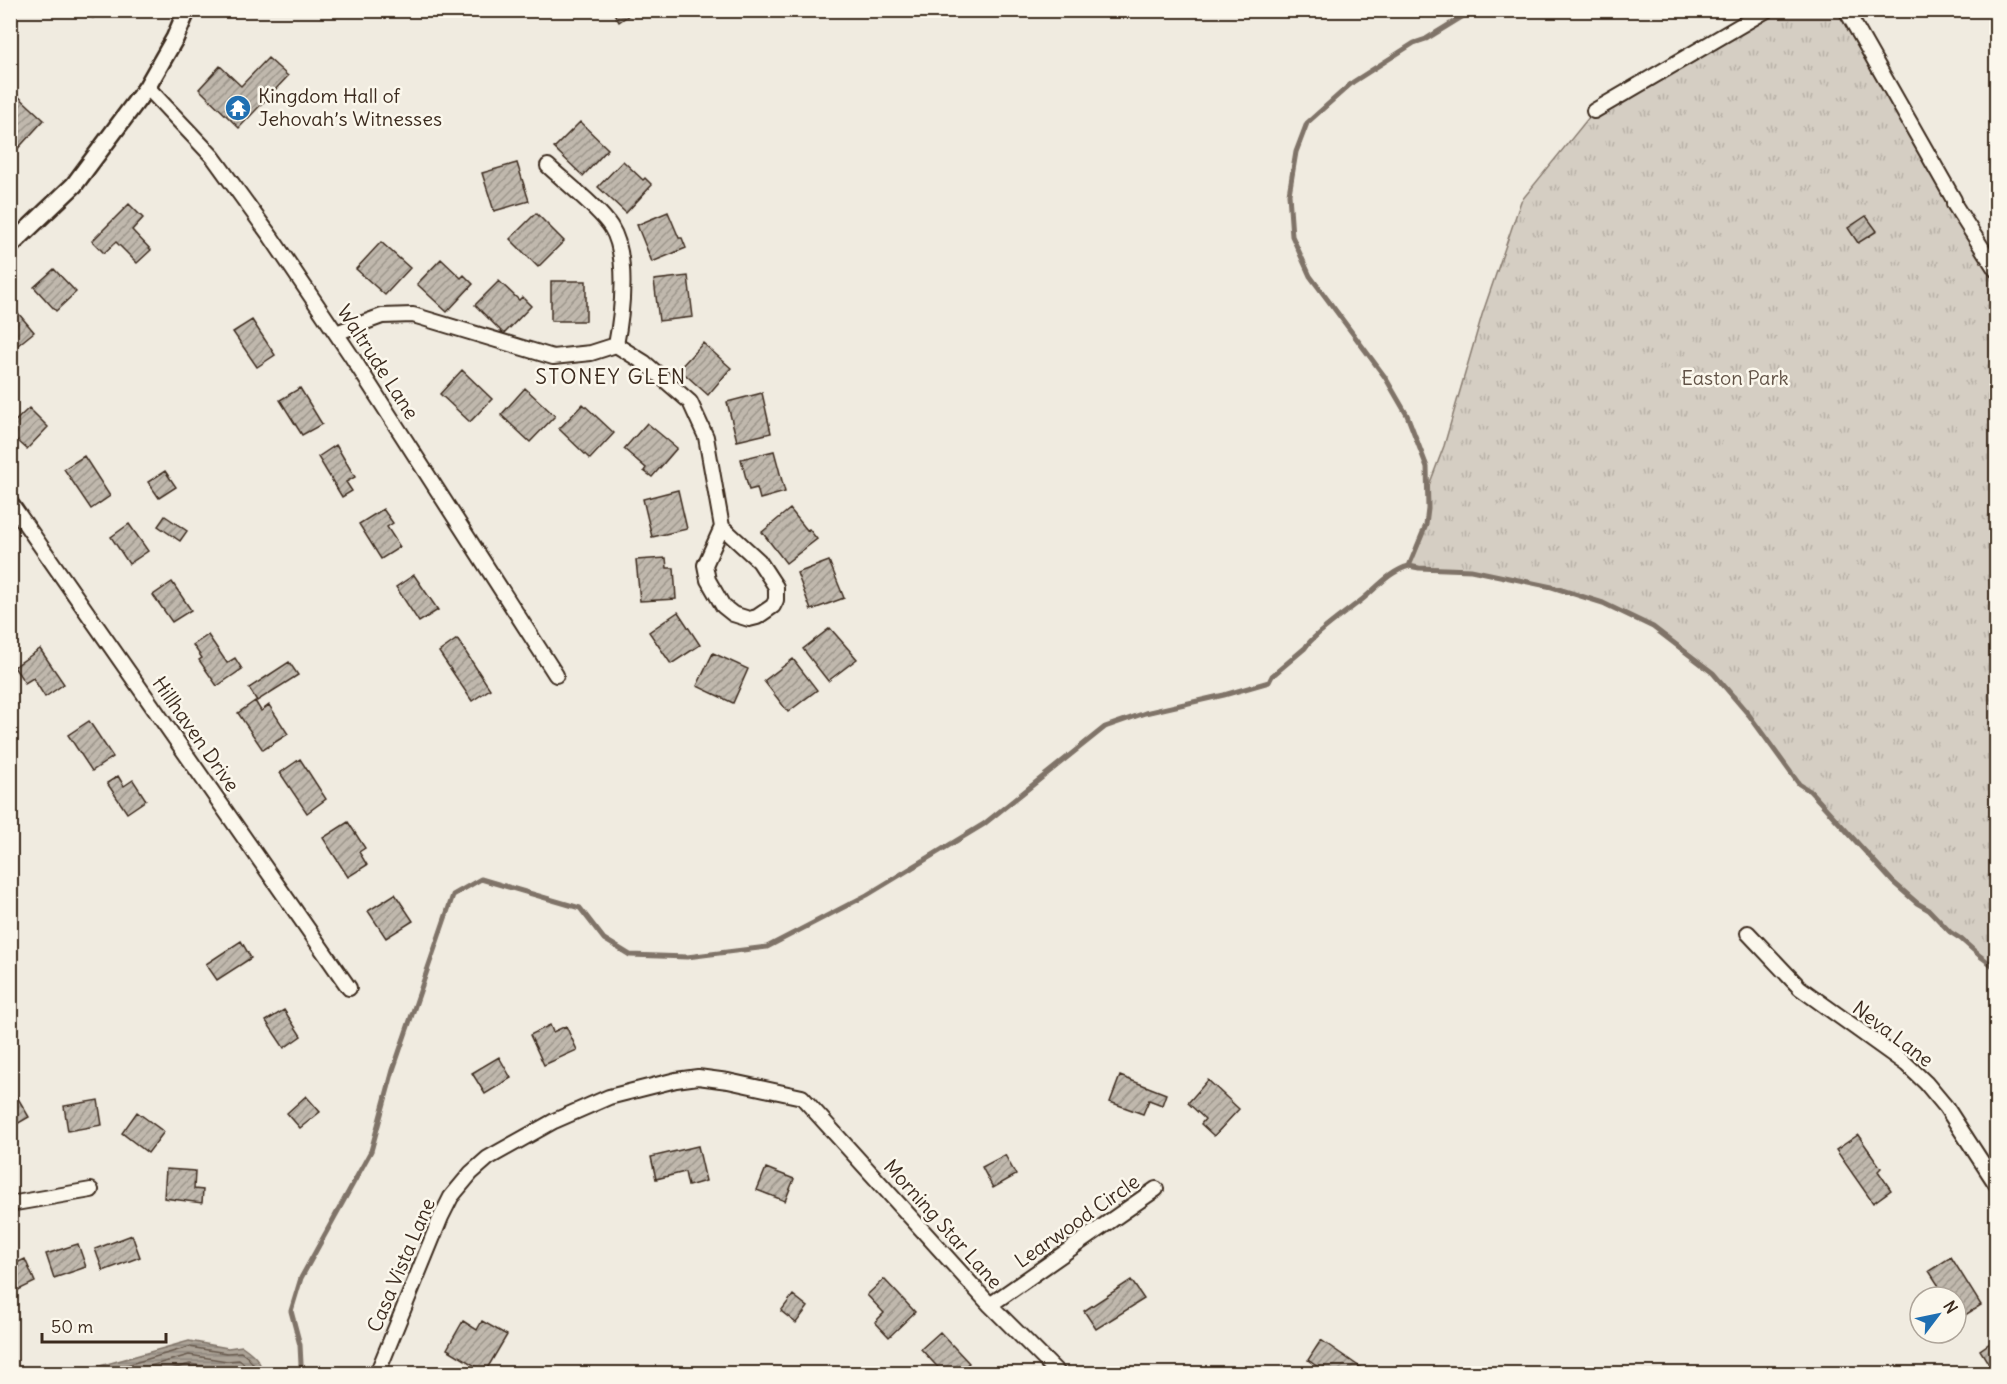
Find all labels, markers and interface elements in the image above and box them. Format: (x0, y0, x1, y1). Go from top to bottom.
place label: Kingdom Hall of Jehovah’s Witnesses (258, 83, 442, 131)
temple icon: Kingdom Hall of Jehovah’s Witnesses (223, 93, 253, 123)
street label: Waltrude Lane (332, 300, 425, 424)
district label: STONEY GLEN (535, 363, 687, 390)
park label: Easton Park (1681, 365, 1789, 390)
street label: Hillhaven Drive (147, 671, 245, 796)
street label: Neva Lane (1848, 995, 1939, 1072)
street label: Morning Star Lane (879, 1154, 1008, 1293)
street label: Learwood Circle (1010, 1168, 1144, 1273)
street label: Casa Vista Lane (361, 1194, 440, 1336)
north arrow (1908, 1285, 1968, 1345)
text: N (1939, 1297, 1962, 1317)
scale bar (42, 1306, 166, 1344)
text: 50 m (51, 1315, 93, 1338)

